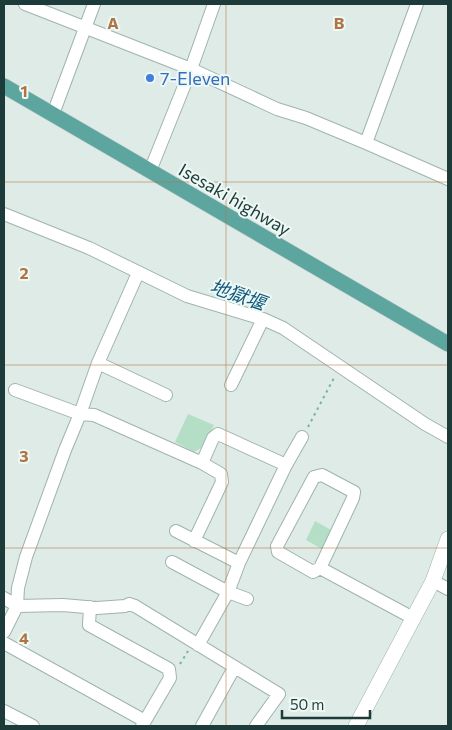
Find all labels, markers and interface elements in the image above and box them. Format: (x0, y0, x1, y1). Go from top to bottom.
text: A (107, 13, 119, 32)
text: B (334, 13, 345, 32)
place label: 7-Eleven (160, 67, 230, 89)
marker: 7-Eleven (144, 72, 156, 84)
text: 1 (20, 81, 28, 100)
street label: Isesaki highway (175, 158, 295, 240)
text: 2 (19, 263, 29, 282)
water label: 地獄堰 (207, 274, 272, 315)
text: 3 (19, 446, 29, 465)
text: 4 (19, 628, 29, 647)
scale bar (282, 688, 370, 720)
text: 50 m (290, 695, 324, 713)

